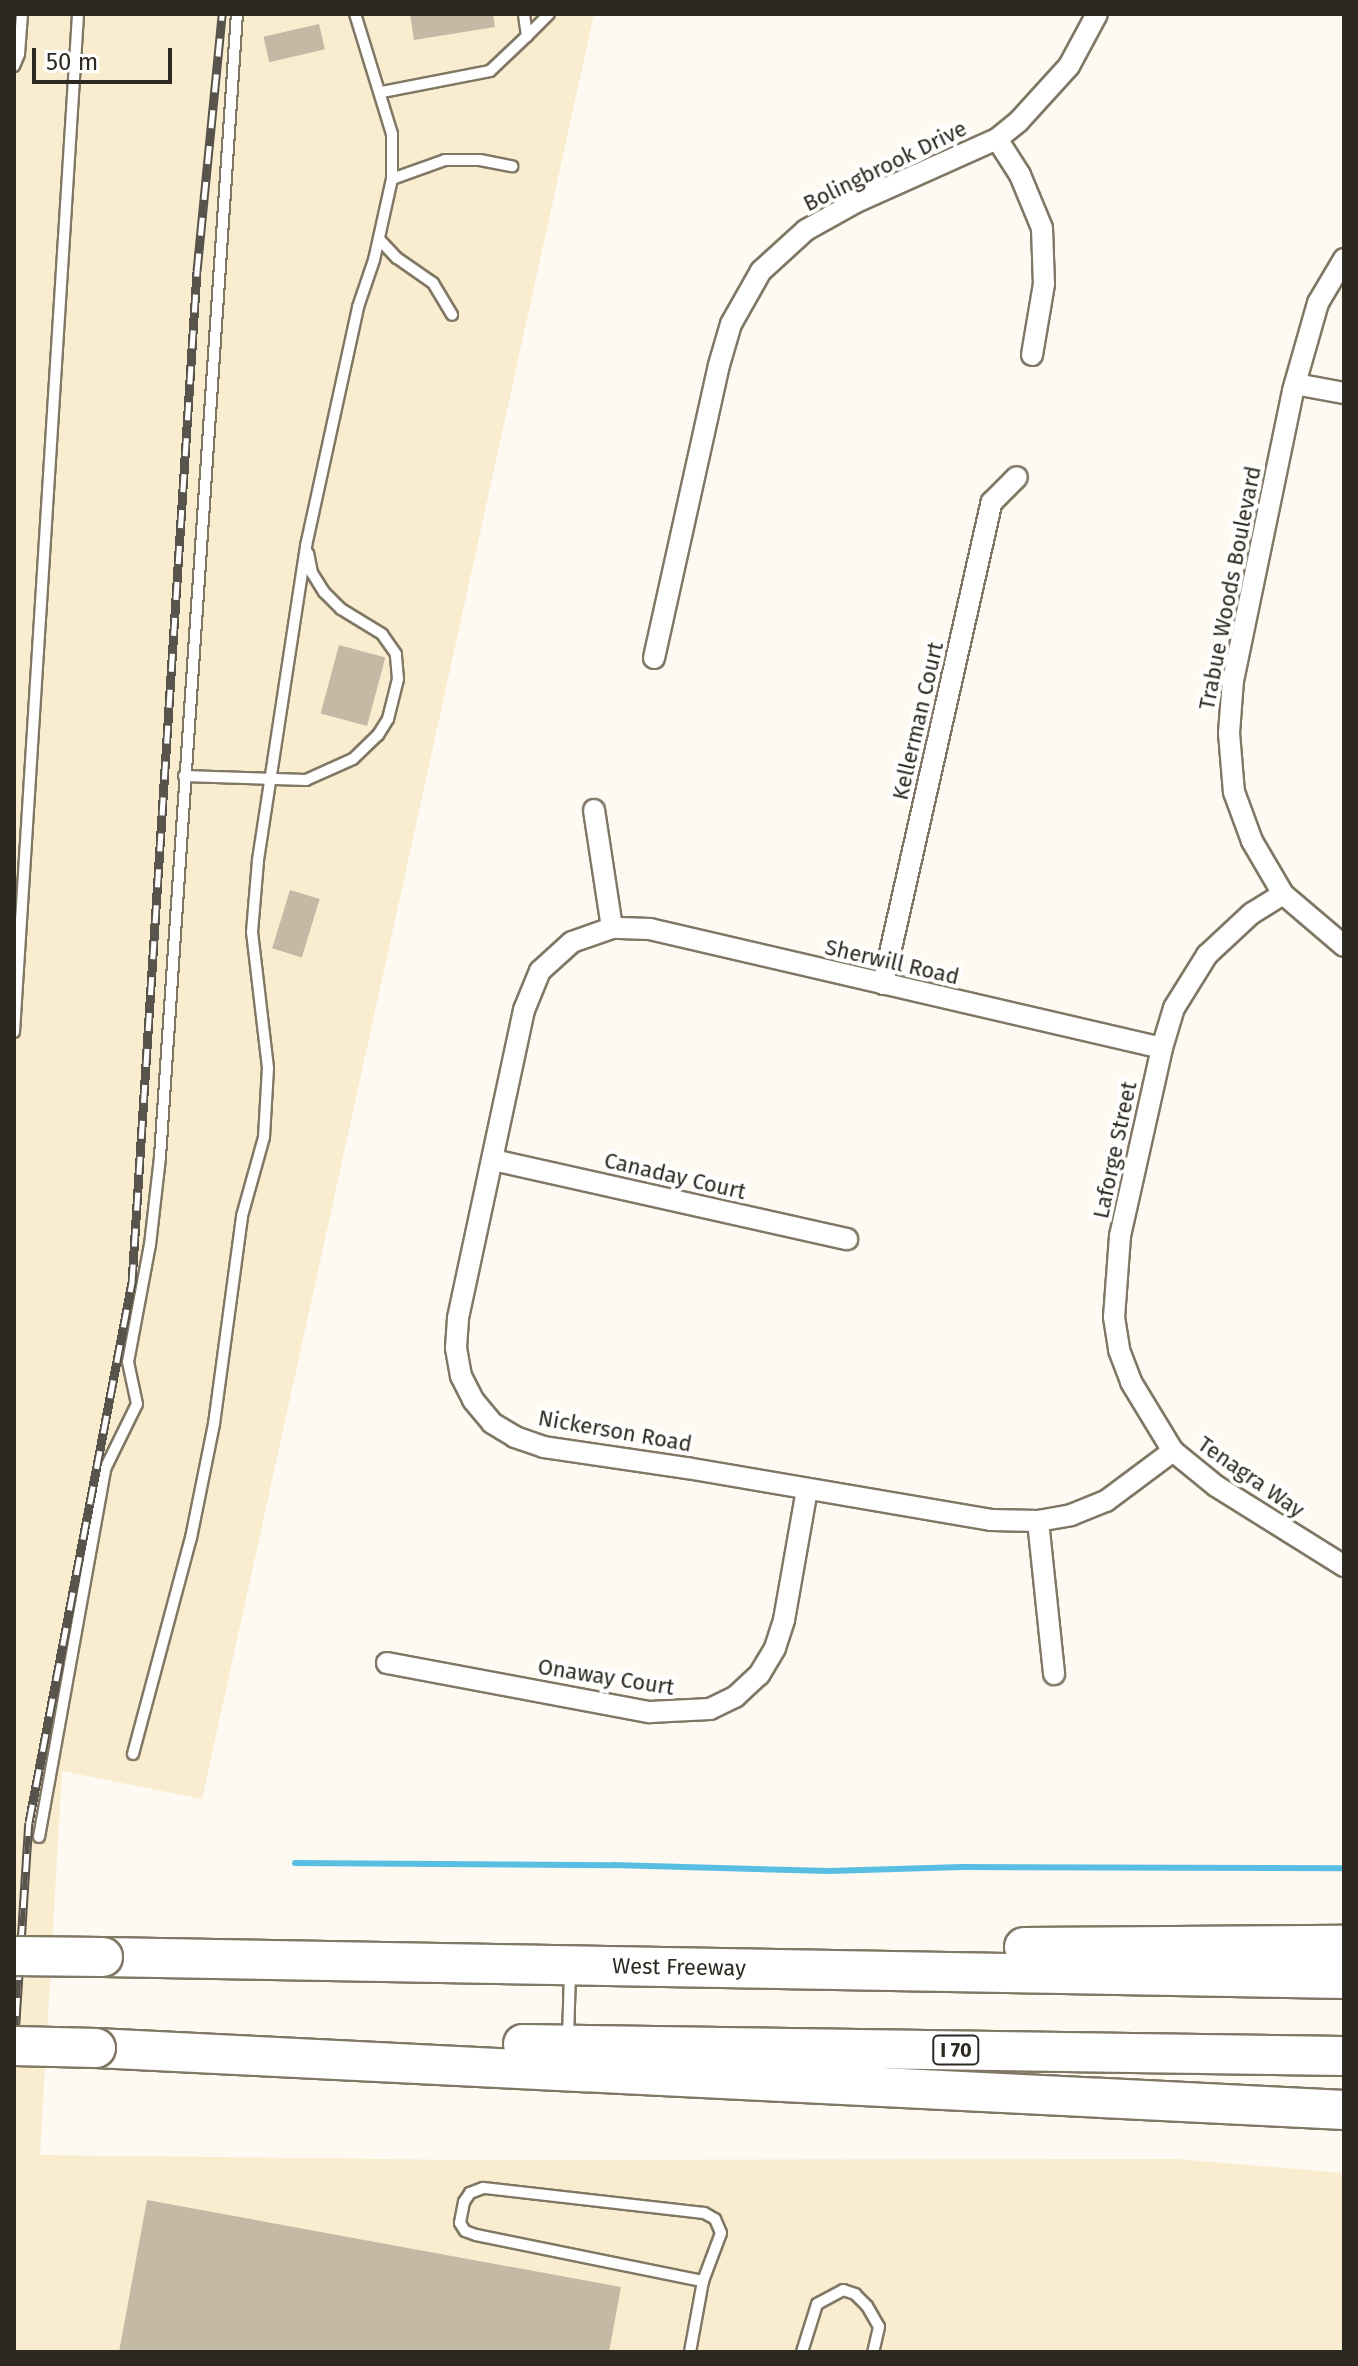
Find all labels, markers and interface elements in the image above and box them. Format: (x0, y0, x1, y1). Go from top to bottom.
scale bar (36, 32, 176, 82)
text: 50 m (46, 48, 98, 76)
street label: Bolingbrook Drive (799, 115, 971, 217)
street label: Trabue Woods Boulevard (1193, 464, 1267, 712)
street label: Kellerman Court (887, 639, 949, 803)
street label: Sherwill Road (822, 934, 962, 990)
street label: Laforge Street (1088, 1079, 1142, 1221)
street label: Canaday Court (602, 1147, 748, 1205)
street label: Nickerson Road (536, 1404, 694, 1458)
street label: Tenagra Way (1193, 1431, 1309, 1523)
street label: Onaway Court (536, 1653, 676, 1701)
street label: West Freeway (612, 1953, 746, 1981)
road number: I 70 (932, 2034, 980, 2066)

